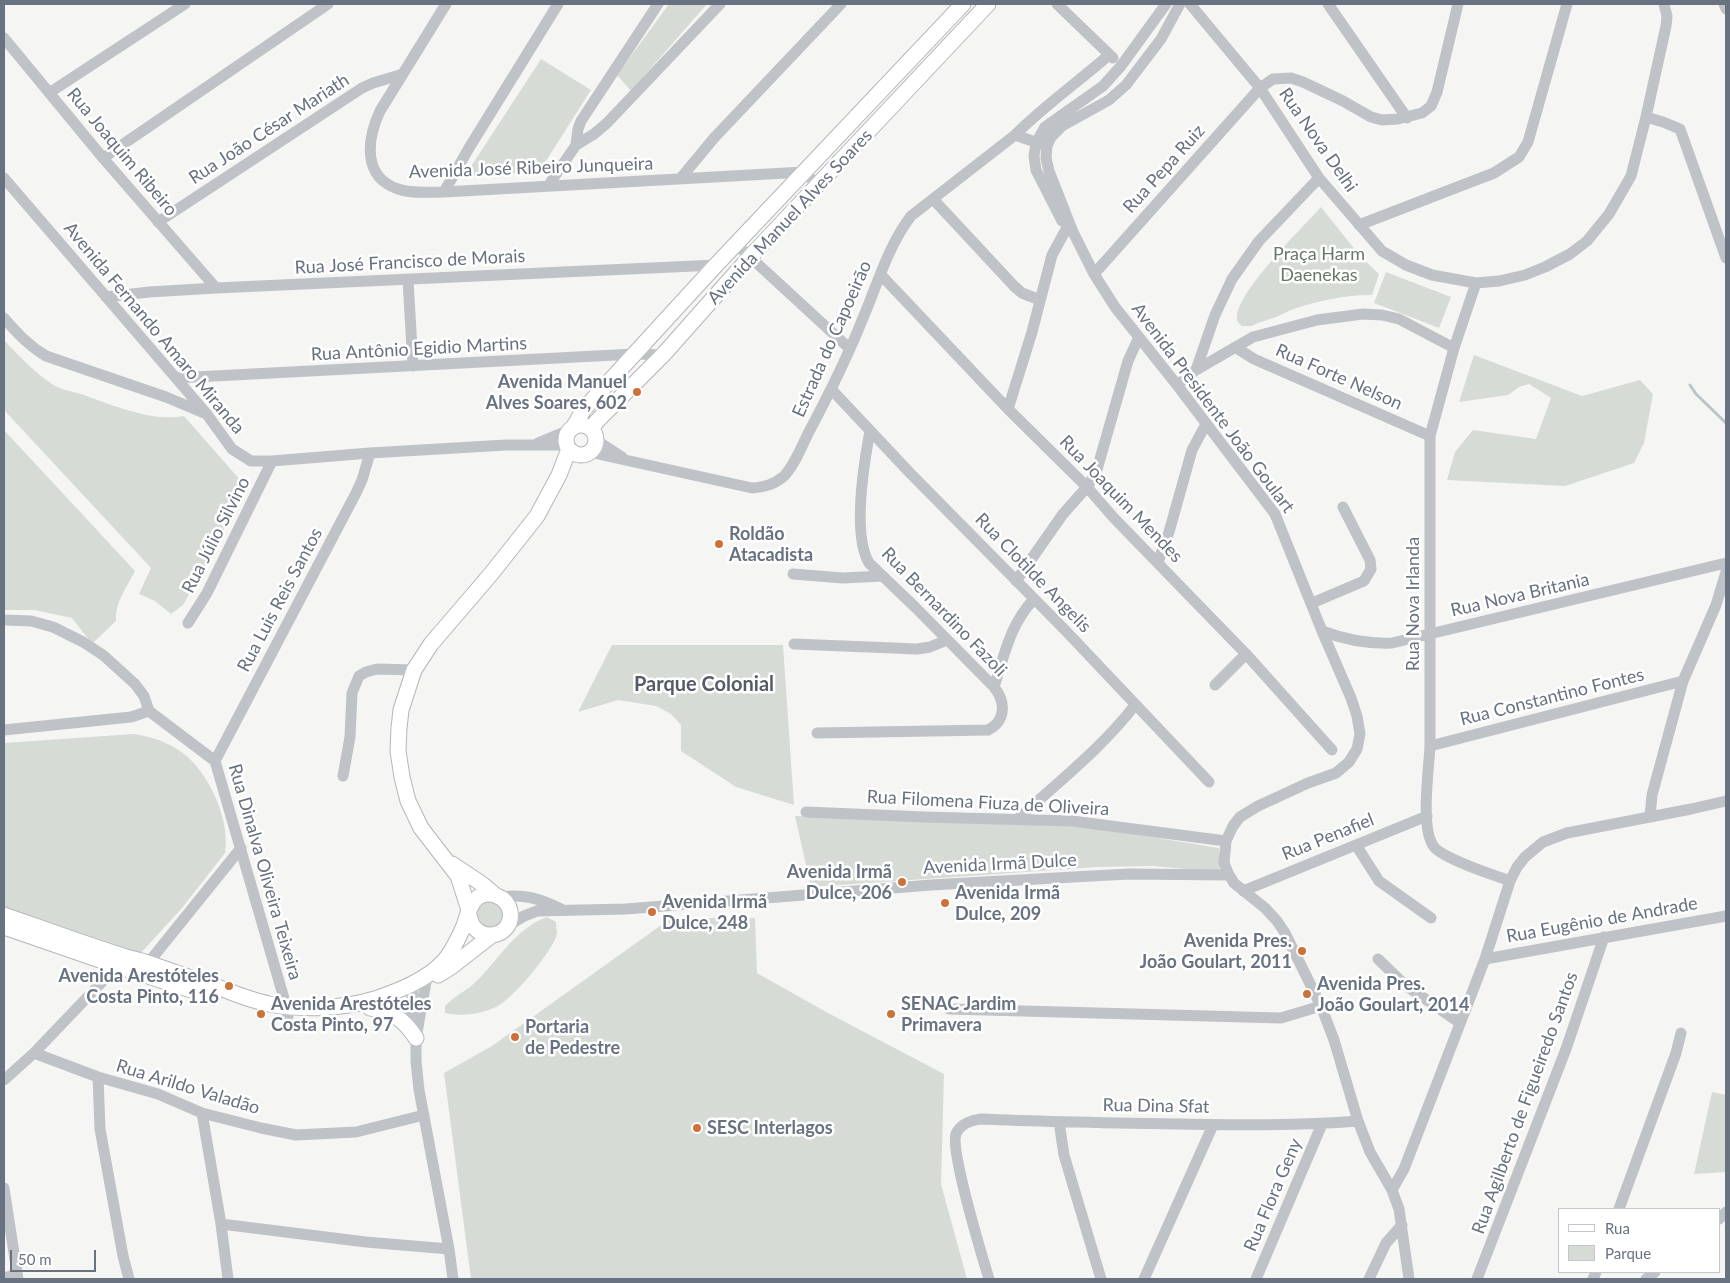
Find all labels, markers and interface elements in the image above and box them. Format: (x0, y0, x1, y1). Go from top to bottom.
street label: Rua João César Mariath (185, 69, 353, 189)
street label: Rua Joaquim Ribeiro (62, 84, 182, 220)
street label: Rua Nova Delhi (1274, 84, 1362, 196)
street label: Rua Pepa Ruiz (1119, 120, 1209, 218)
street label: Avenida Manuel Alves Soares (703, 125, 877, 309)
street label: Avenida José Ribeiro Junqueira (408, 153, 654, 183)
street label: Avenida Fernando Amaro Miranda (59, 218, 249, 438)
park label: Praça Harm Daenekas (1273, 243, 1365, 286)
street label: Rua José Francisco de Morais (294, 245, 526, 279)
street label: Estrada do Capoeirão (788, 257, 876, 421)
street label: Avenida Presidente João Goulart (1127, 299, 1299, 517)
street label: Rua Antônio Egidio Martins (310, 333, 528, 365)
street label: Rua Forte Nelson (1272, 339, 1406, 415)
place label: Avenida Manuel Alves Soares, 602 (486, 371, 627, 414)
marker: Avenida Manuel Alves Soares, 602 (631, 386, 643, 398)
street label: Rua Joaquim Mendes (1055, 431, 1187, 567)
street label: Rua Júlio Silvino (177, 473, 255, 597)
street label: Rua Clotilde Angelis (970, 509, 1096, 637)
place label: Roldão Atacadista (729, 523, 813, 566)
street label: Rua Luis Reis Santos (233, 524, 327, 676)
street label: Rua Nova Irlanda (1402, 537, 1424, 671)
marker: Roldão Atacadista (713, 538, 725, 550)
street label: Rua Bernardino Fazoli (877, 543, 1011, 681)
street label: Rua Nova Britania (1449, 569, 1591, 621)
street label: Rua Constantino Fontes (1458, 664, 1646, 730)
district label: Parque Colonial (634, 673, 774, 697)
street label: Rua Dinalva Oliveira Teixeira (224, 761, 306, 983)
street label: Rua Filomena Fiuza de Oliveira (866, 786, 1110, 820)
street label: Rua Penafiel (1279, 809, 1377, 865)
street label: Avenida Irmã Dulce (923, 849, 1077, 879)
place label: Avenida Irmã Dulce, 206 (787, 861, 892, 904)
marker: Avenida Irmã Dulce, 206 (896, 876, 908, 888)
place label: Avenida Irmã Dulce, 209 (955, 882, 1060, 924)
place label: Avenida Irmã Dulce, 248 (662, 891, 767, 934)
street label: Rua Eugênio de Andrade (1505, 893, 1699, 947)
marker: Avenida Irmã Dulce, 209 (939, 897, 951, 909)
marker: Avenida Irmã Dulce, 248 (646, 906, 658, 918)
place label: Avenida Pres. João Goulart, 2011 (1140, 930, 1292, 972)
marker: Avenida Pres. João Goulart, 2011 (1296, 945, 1308, 957)
place label: Avenida Arestóteles Costa Pinto, 116 (59, 965, 219, 1008)
street label: Rua Agilberto de Figueiredo Santos (1467, 969, 1583, 1237)
place label: Avenida Pres. João Goulart, 2014 (1317, 973, 1469, 1016)
marker: Avenida Arestóteles Costa Pinto, 116 (223, 980, 235, 992)
marker: Avenida Pres. João Goulart, 2014 (1301, 988, 1313, 1000)
place label: Avenida Arestóteles Costa Pinto, 97 (271, 993, 431, 1036)
place label: SENAC Jardim Primavera (901, 993, 1016, 1036)
marker: Avenida Arestóteles Costa Pinto, 97 (255, 1008, 267, 1020)
marker: SENAC Jardim Primavera (885, 1008, 897, 1020)
place label: Portaria de Pedestre (525, 1016, 620, 1058)
marker: Portaria de Pedestre (509, 1031, 521, 1043)
street label: Rua Arildo Valadão (114, 1055, 262, 1119)
street label: Rua Dina Sfat (1102, 1094, 1210, 1118)
place label: SESC Interlagos (707, 1117, 833, 1139)
marker: SESC Interlagos (691, 1122, 703, 1134)
street label: Rua Flora Geny (1240, 1135, 1306, 1255)
legend (1558, 1208, 1720, 1273)
text: Rua (1605, 1219, 1630, 1237)
scale bar (12, 1240, 99, 1272)
text: Parque (1605, 1244, 1651, 1262)
text: 50 m (18, 1250, 52, 1268)

